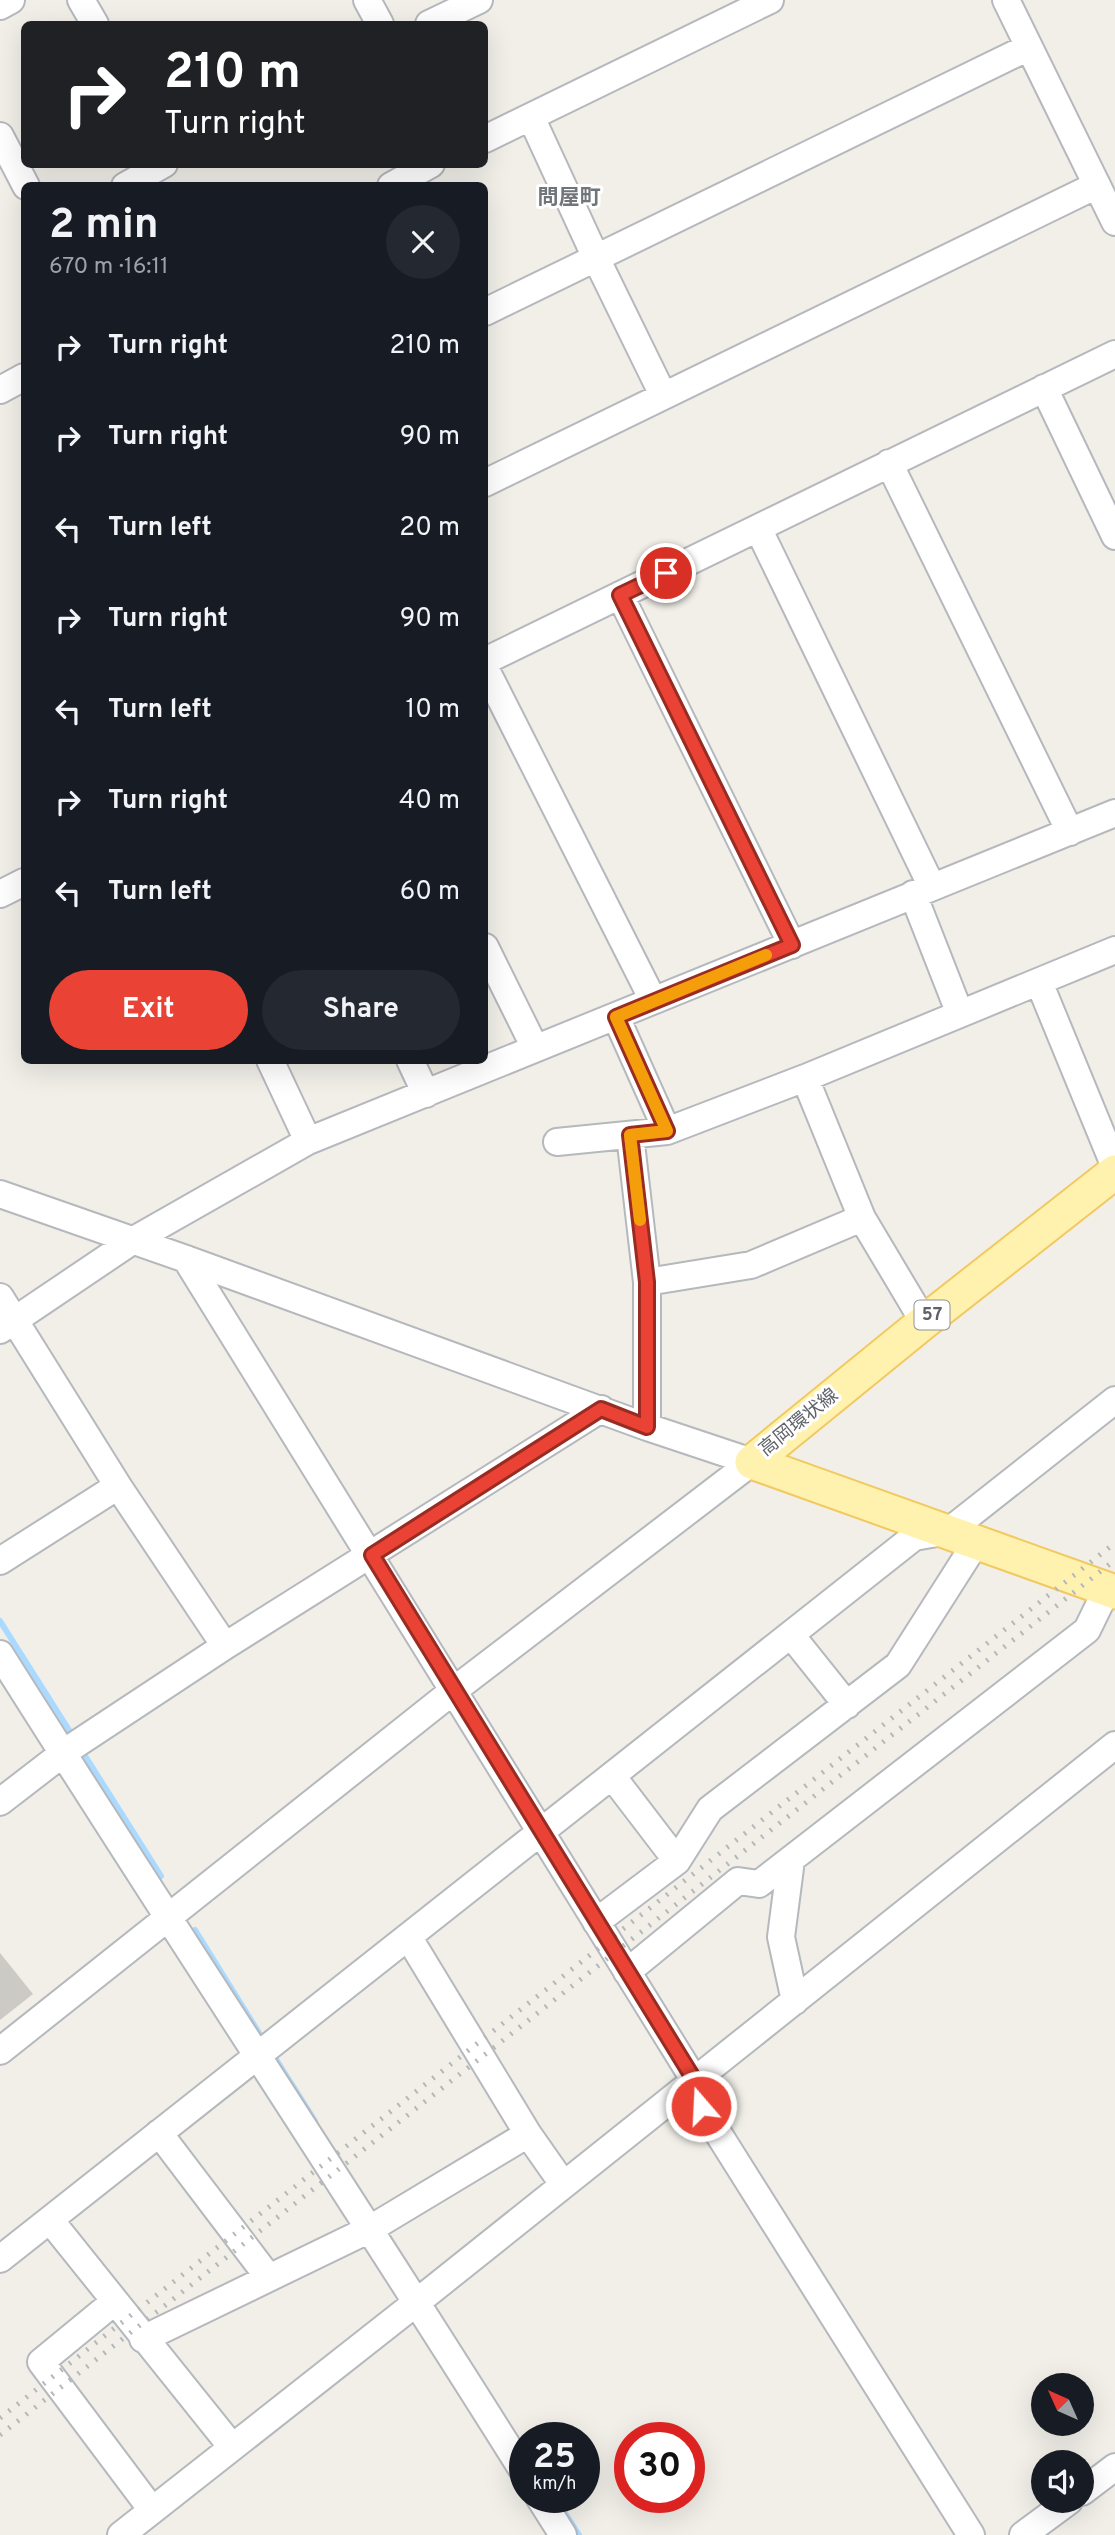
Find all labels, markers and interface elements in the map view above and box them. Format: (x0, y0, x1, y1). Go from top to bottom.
text: 210 m (164, 44, 301, 106)
icon: right (49, 49, 140, 140)
text: Turn right (164, 105, 306, 145)
district label: 問屋町 (538, 185, 601, 212)
text: 2 min (49, 200, 159, 253)
button: close (386, 205, 460, 279)
text: 670 m · 16:11 (49, 253, 169, 282)
icon: right (49, 328, 87, 366)
text: Turn right (108, 330, 228, 363)
text: 210 m (390, 330, 460, 363)
icon: right (49, 419, 87, 457)
text: Turn right (108, 421, 228, 454)
text: 90 m (400, 421, 460, 454)
icon: left (49, 510, 87, 548)
text: Turn left (108, 512, 212, 545)
text: 20 m (399, 512, 460, 545)
pin (636, 543, 696, 603)
icon: arrive (647, 554, 685, 592)
icon: right (49, 601, 87, 639)
text: Turn right (108, 603, 228, 636)
text: 90 m (400, 603, 460, 636)
icon: left (49, 692, 87, 730)
text: Turn left (108, 694, 212, 727)
text: 10 m (405, 694, 460, 727)
icon: right (49, 783, 87, 821)
text: Turn right (108, 785, 228, 818)
text: 40 m (399, 785, 460, 818)
icon: left (49, 874, 87, 912)
text: Turn left (108, 876, 212, 909)
text: 60 m (400, 876, 460, 909)
button: Exit (49, 970, 248, 1050)
button: Share (262, 970, 460, 1050)
road number: 57 (914, 1300, 950, 1330)
street label: 高岡環状線 (755, 1384, 843, 1462)
position arrow (664, 2069, 738, 2143)
north arrow (1031, 2373, 1094, 2436)
map controls (1031, 2373, 1094, 2513)
speed limit sign: 30 (614, 2422, 705, 2513)
text: 25 (533, 2436, 576, 2480)
button: sound (1031, 2450, 1094, 2513)
text: km/h (533, 2473, 576, 2496)

